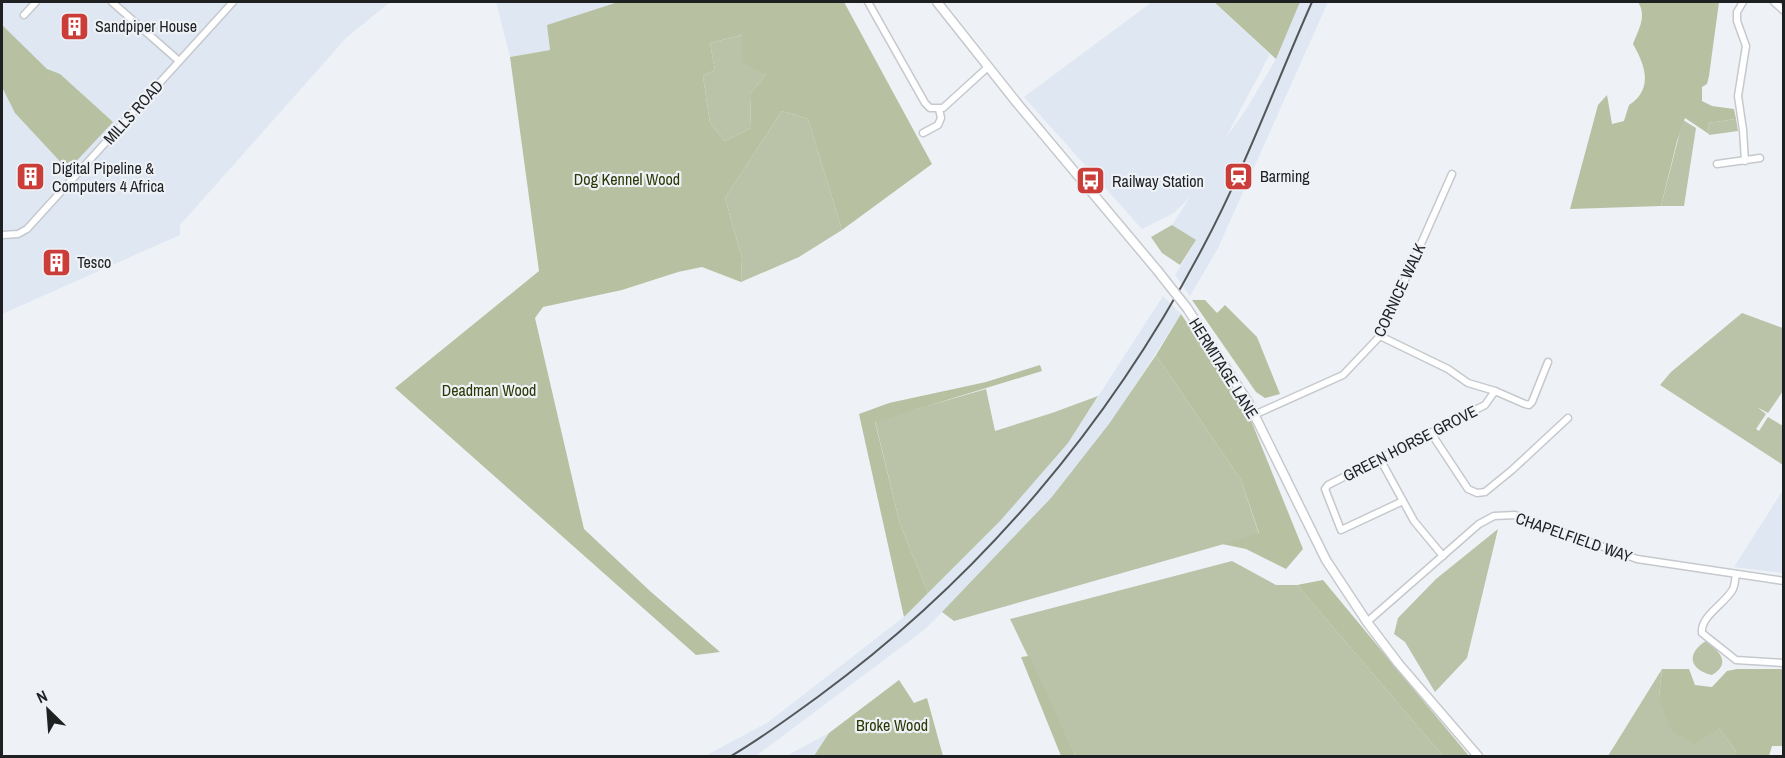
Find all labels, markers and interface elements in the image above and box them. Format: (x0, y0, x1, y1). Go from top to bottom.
building icon: Sandpiper House (58, 10, 90, 42)
place label: Sandpiper House (95, 15, 197, 37)
street label: MILLS ROAD (98, 75, 168, 149)
place label: Digital Pipeline & Computers 4 Africa (52, 157, 165, 197)
station icon: Barming (1223, 160, 1255, 192)
building icon: Digital Pipeline & Computers 4 Africa (15, 161, 47, 193)
bus stop icon: Railway Station (1075, 165, 1107, 197)
place label: Barming (1260, 165, 1310, 187)
park label: Dog Kennel Wood (574, 168, 680, 190)
place label: Railway Station (1112, 170, 1204, 192)
street label: CORNICE WALK (1368, 239, 1430, 340)
building icon: Tesco (40, 246, 72, 278)
place label: Tesco (77, 251, 111, 273)
street label: HERMITAGE LANE (1184, 313, 1264, 423)
park label: Deadman Wood (442, 379, 536, 401)
street label: GREEN HORSE GROVE (1339, 400, 1481, 486)
street label: CHAPELFIELD WAY (1513, 507, 1635, 567)
north arrow (18, 680, 78, 740)
text: N (33, 684, 51, 708)
park label: Broke Wood (856, 714, 928, 736)

